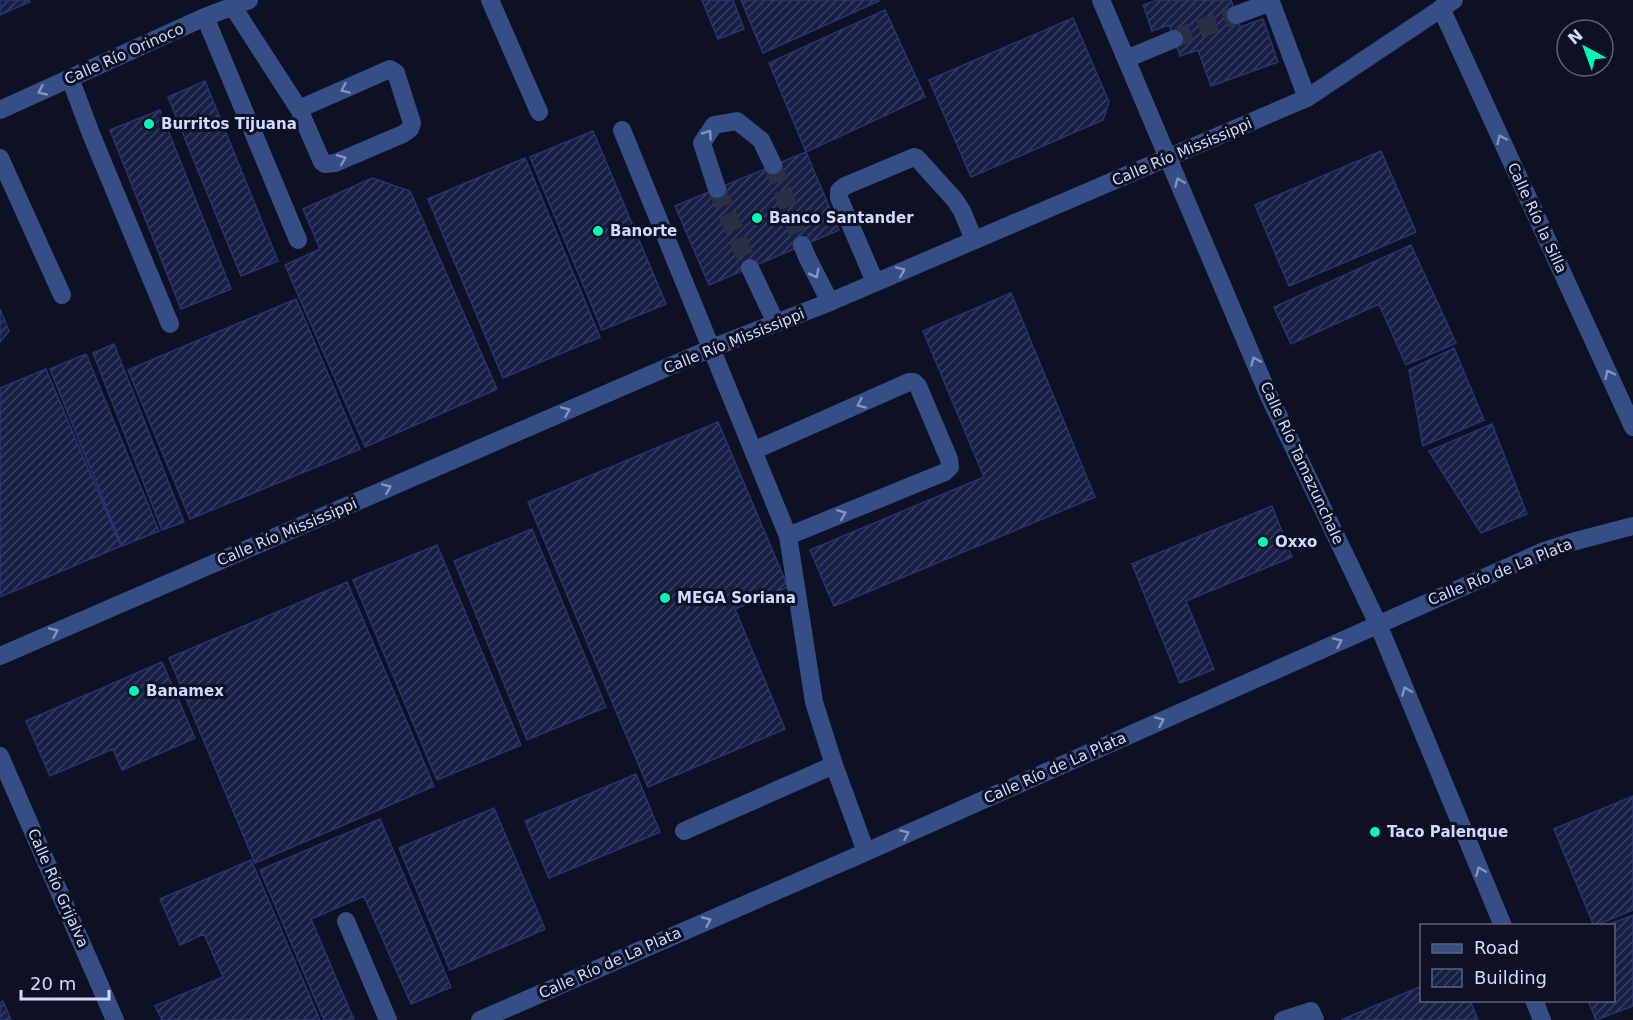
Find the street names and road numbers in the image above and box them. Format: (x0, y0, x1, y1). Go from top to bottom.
street label: Calle Río Orinoco (62, 20, 186, 88)
street label: Calle Río Mississippi (1109, 114, 1255, 190)
street label: Calle Río la Silla (1504, 160, 1570, 276)
street label: Calle Río Mississippi (661, 304, 807, 378)
street label: Calle Río Tamazunchale (1256, 379, 1348, 547)
street label: Calle Río Mississippi (214, 494, 360, 570)
street label: Calle Río de La Plata (1425, 535, 1575, 609)
street label: Calle Río de La Plata (981, 728, 1129, 808)
street label: Calle Río Grijalva (24, 826, 92, 950)
street label: Calle Río de La Plata (536, 923, 684, 1003)

